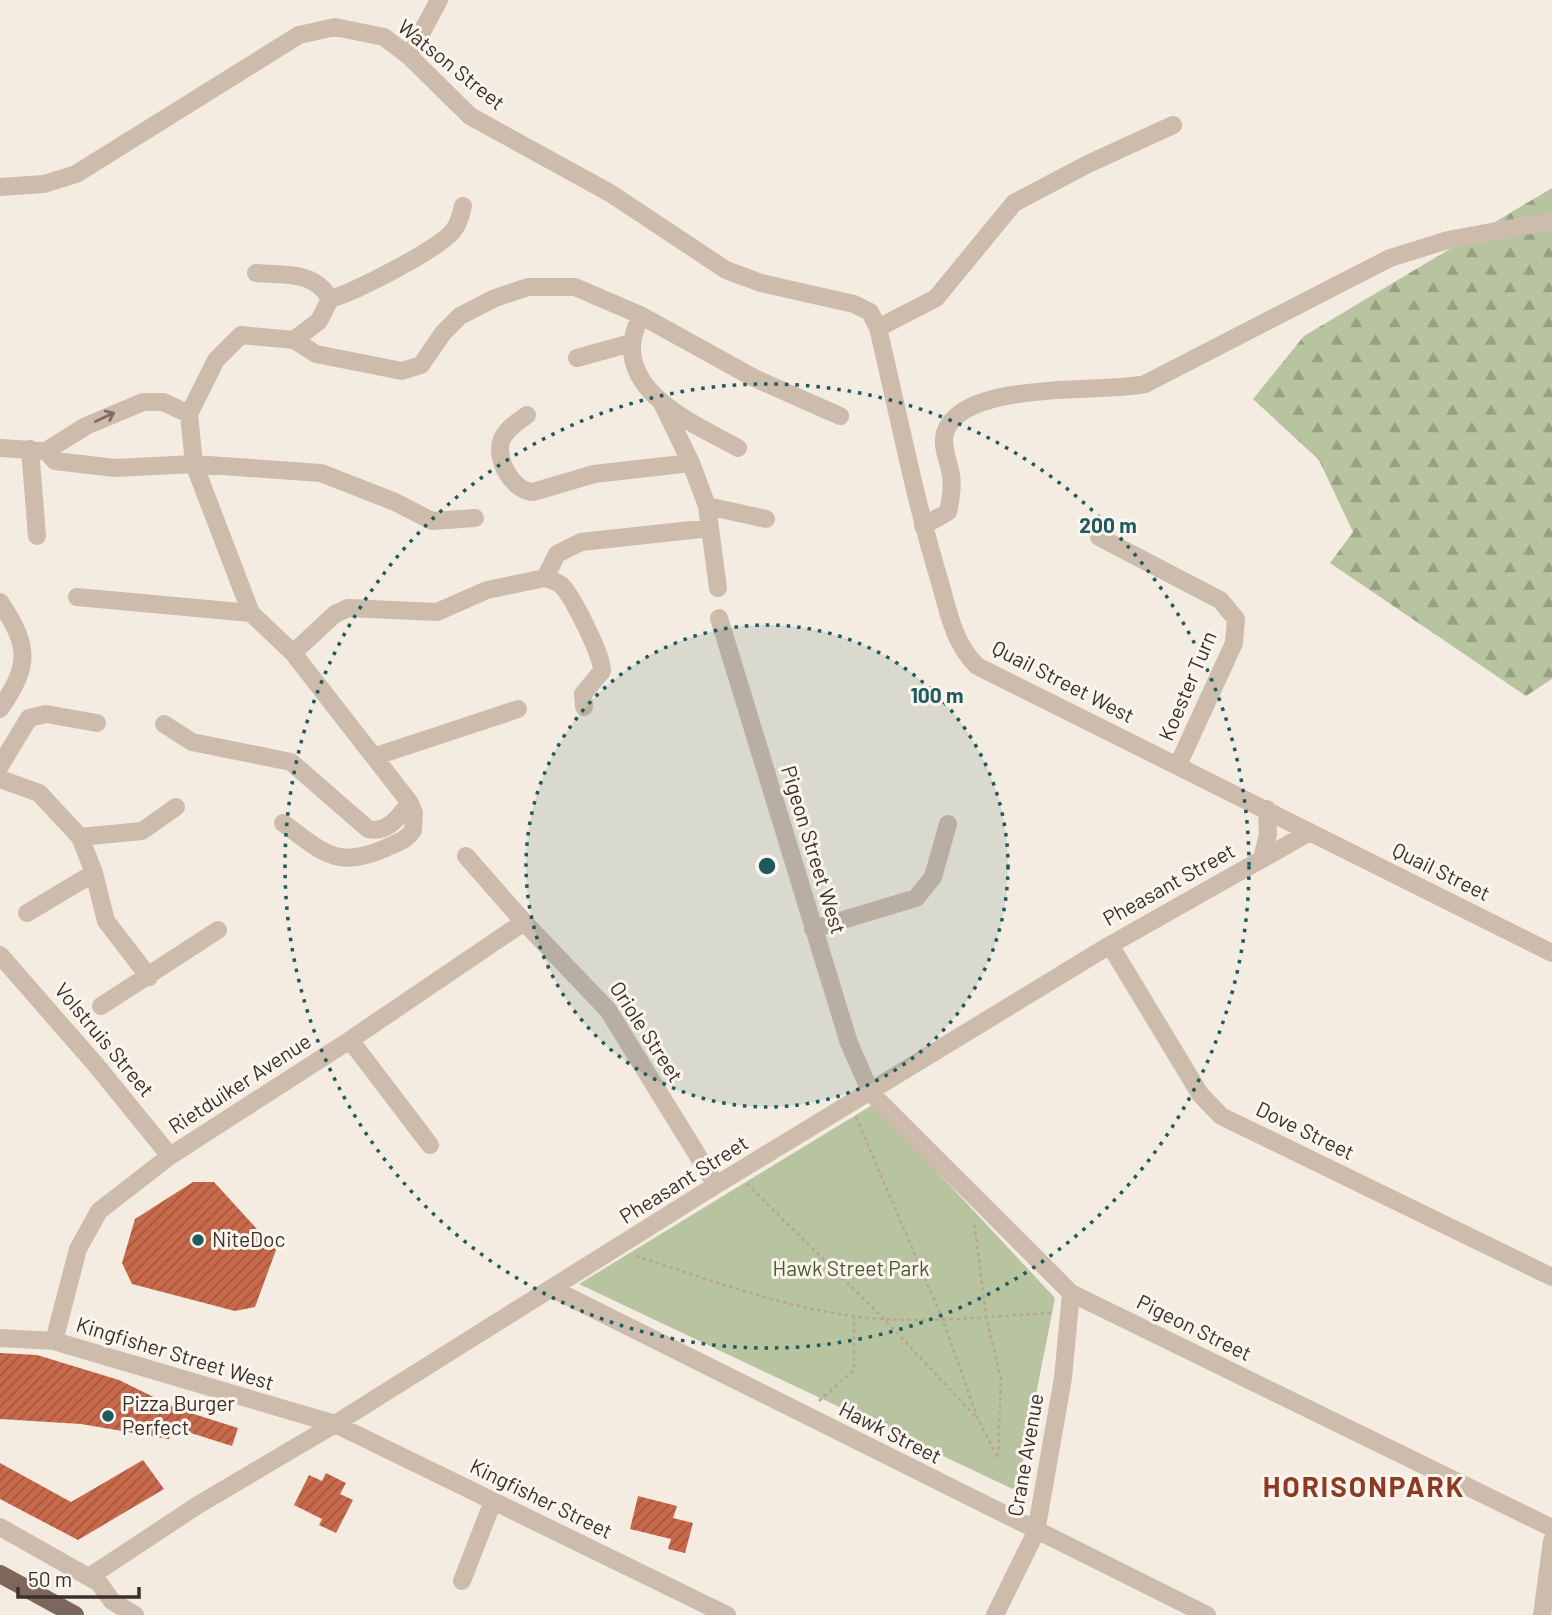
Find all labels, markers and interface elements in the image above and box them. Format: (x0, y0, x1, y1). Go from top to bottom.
street label: Watson Street (394, 13, 510, 114)
one-way arrow (94, 409, 115, 423)
text: 200 m (1079, 512, 1137, 537)
street label: Koester Turn (1152, 627, 1221, 744)
street label: Quail Street West (988, 634, 1139, 727)
text: 100 m (910, 682, 964, 707)
street label: Pigeon Street West (777, 762, 852, 937)
street label: Quail Street (1389, 836, 1495, 905)
street label: Pheasant Street (1098, 837, 1239, 930)
centre of rings (755, 854, 779, 878)
street label: Oriole Street (605, 976, 689, 1086)
street label: Volstruis Street (50, 977, 160, 1101)
street label: Rietduiker Avenue (163, 1027, 315, 1138)
street label: Dove Street (1252, 1095, 1359, 1164)
street label: Pheasant Street (614, 1129, 752, 1228)
place label: NiteDoc (212, 1226, 285, 1251)
marker: NiteDoc (190, 1232, 206, 1248)
park label: Hawk Street Park (773, 1255, 930, 1280)
street label: Pigeon Street (1133, 1288, 1256, 1365)
street label: Kingfisher Street West (73, 1311, 277, 1395)
place label: Pizza Burger Perfect (122, 1390, 235, 1439)
street label: Crane Avenue (1001, 1391, 1048, 1518)
street label: Hawk Street (835, 1395, 946, 1468)
marker: Pizza Burger Perfect (100, 1408, 116, 1424)
street label: Kingfisher Street (466, 1452, 617, 1543)
district label: HORISONPARK (1263, 1469, 1465, 1503)
scale bar (18, 1556, 138, 1600)
text: 50 m (28, 1566, 72, 1591)

